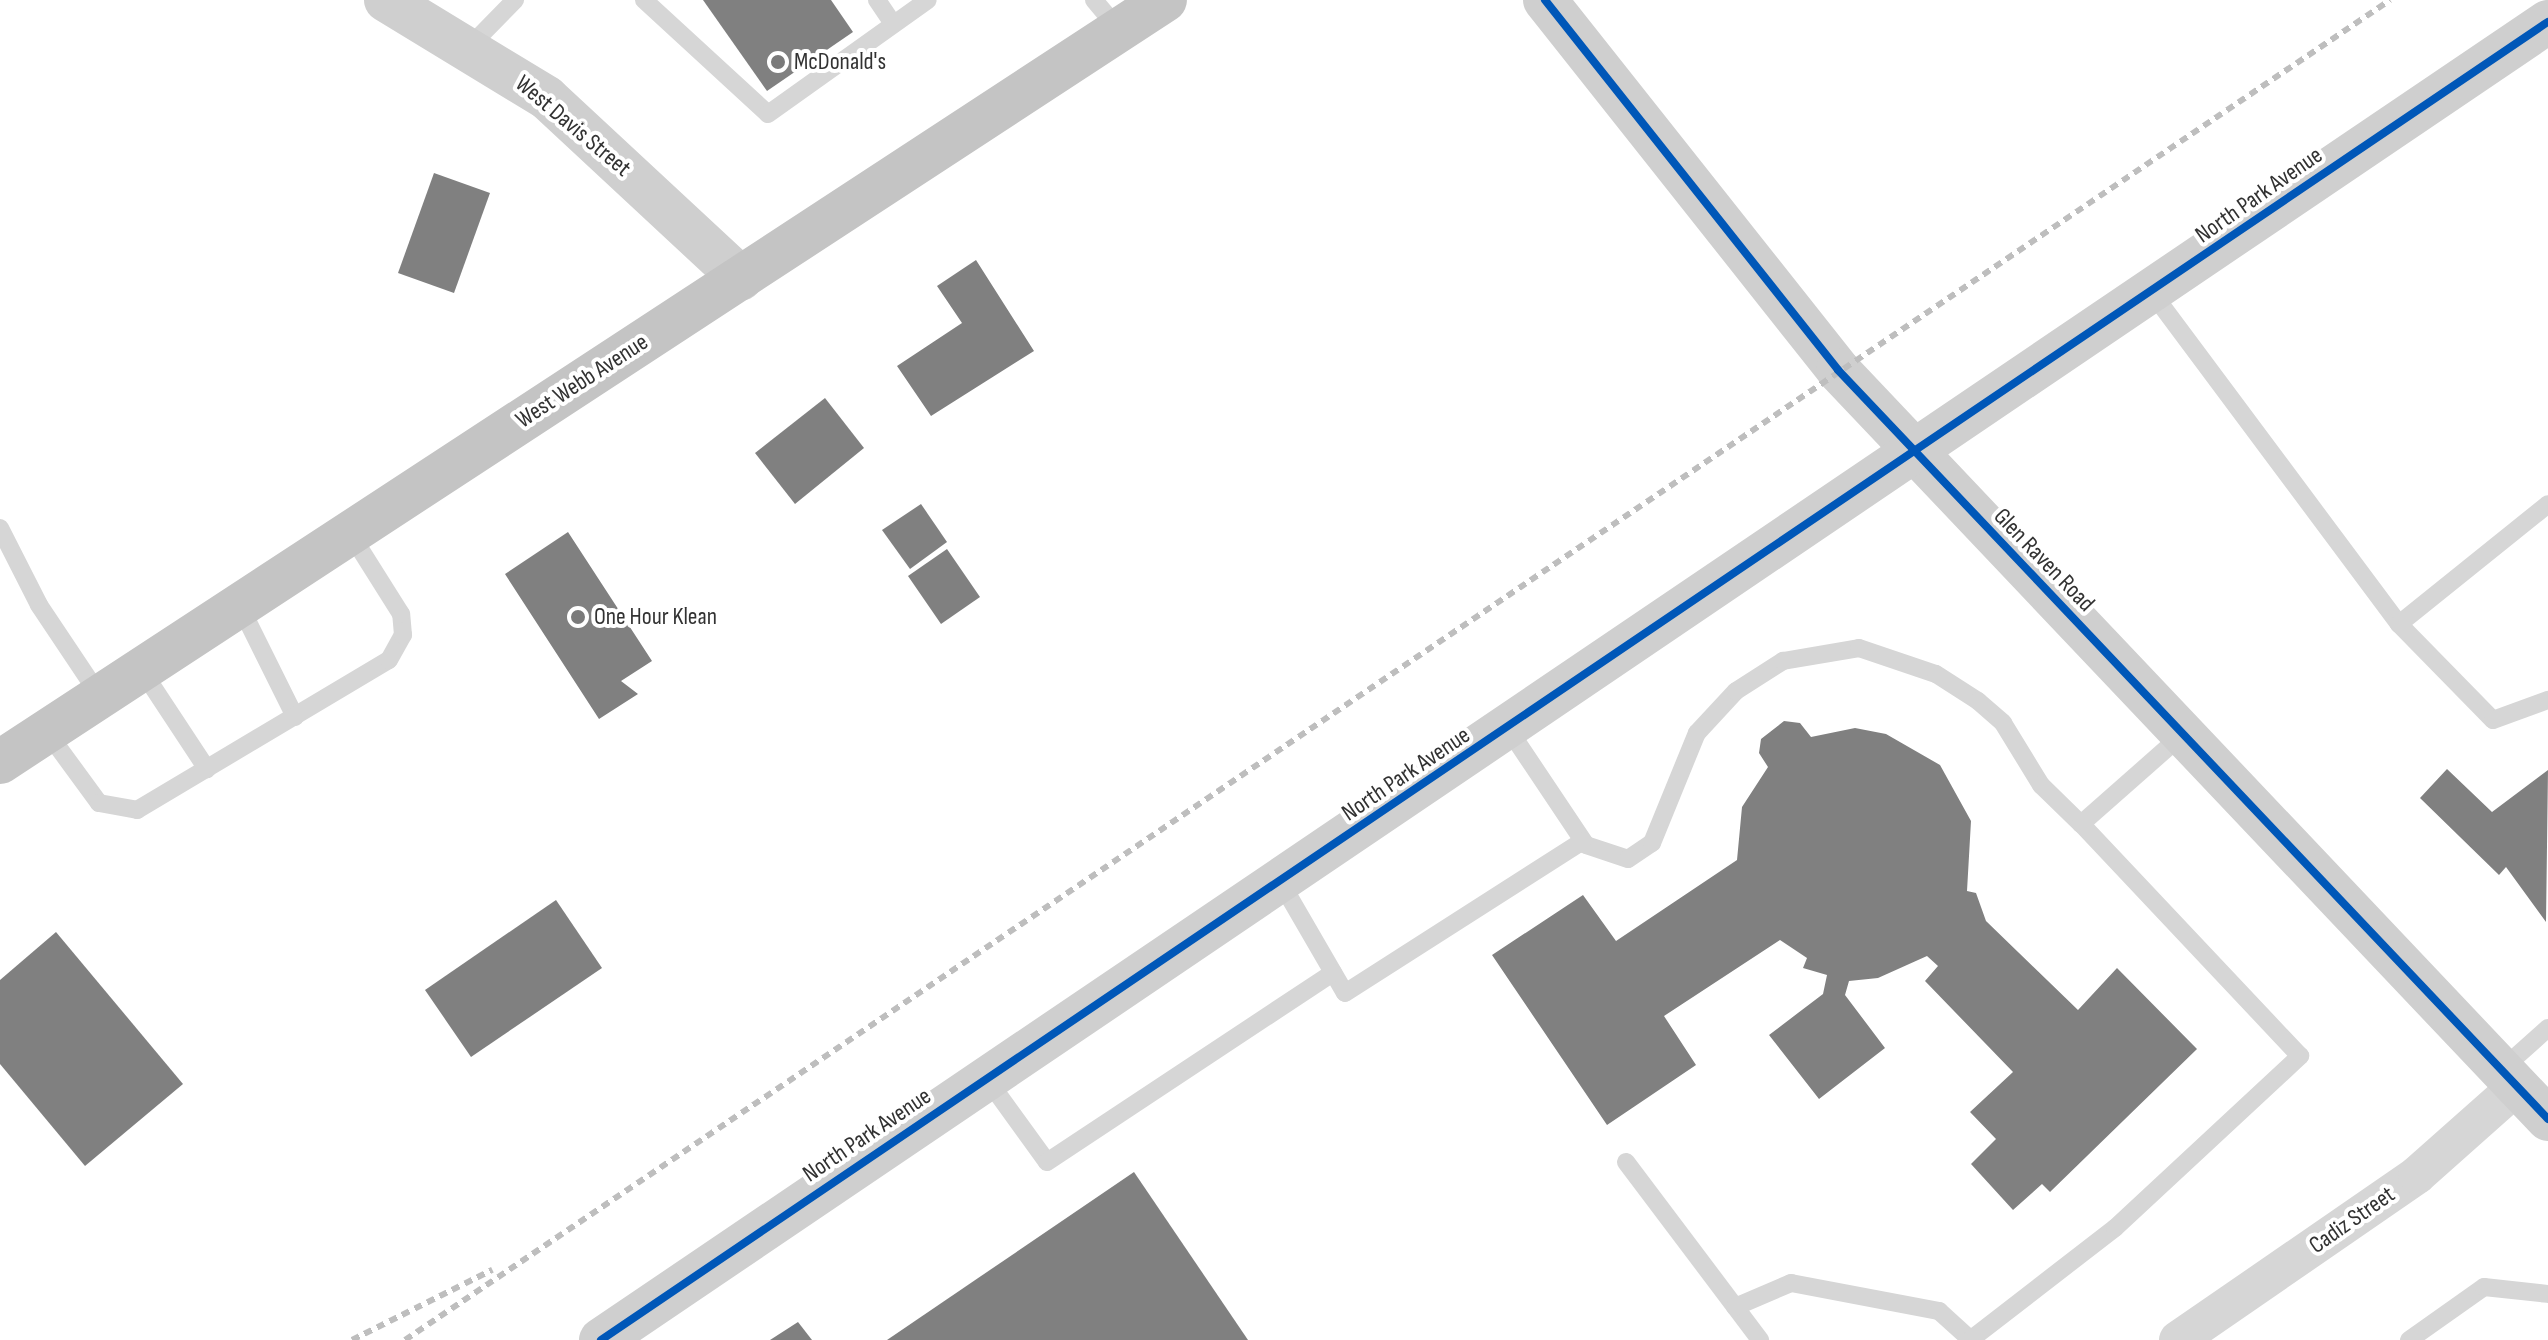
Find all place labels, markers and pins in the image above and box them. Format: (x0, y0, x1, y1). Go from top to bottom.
place label: McDonald's (794, 48, 886, 76)
marker: McDonald's (769, 53, 787, 71)
place label: One Hour Klean (594, 603, 717, 631)
marker: One Hour Klean (569, 608, 587, 626)

